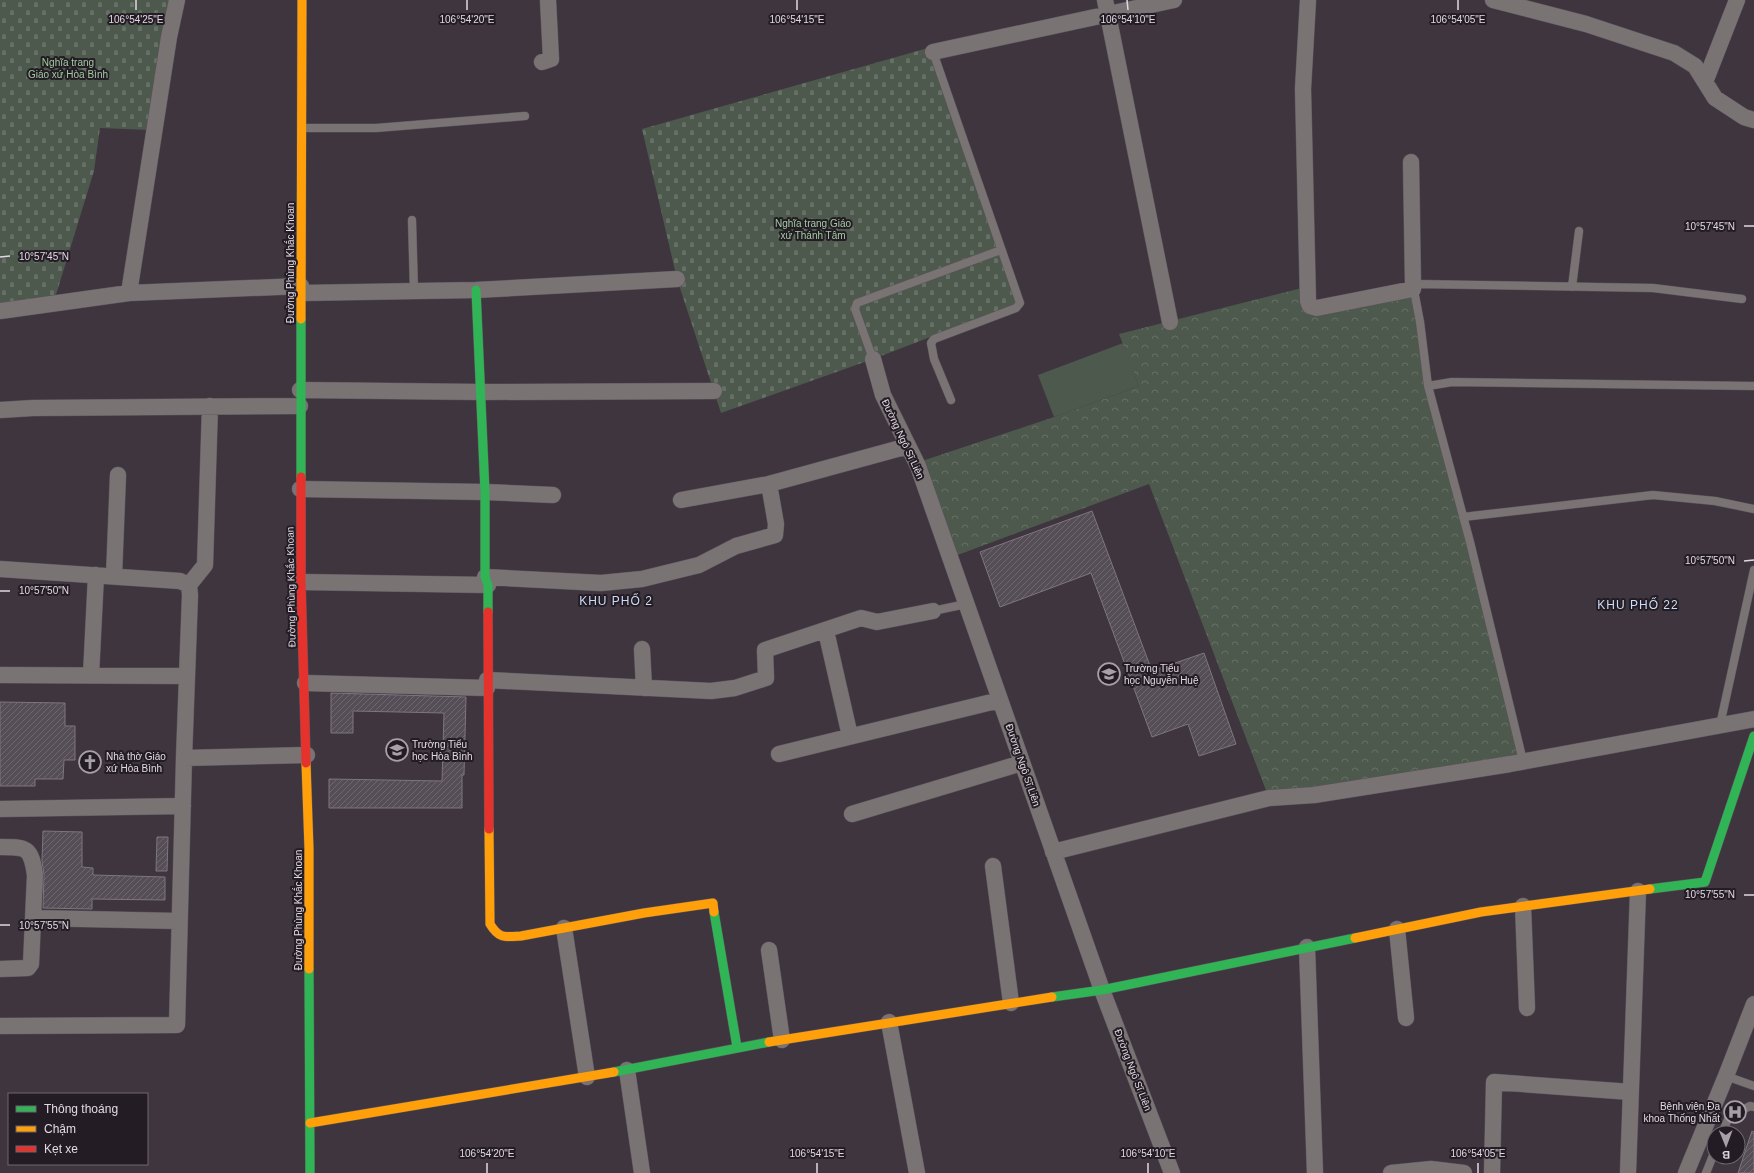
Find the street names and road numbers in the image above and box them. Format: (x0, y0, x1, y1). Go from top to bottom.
street label: Đường Phùng Khắc Khoan (284, 203, 296, 323)
street label: Đường Ngô Sĩ Liên (880, 397, 926, 481)
street label: Đường Phùng Khắc Khoan (283, 527, 298, 647)
street label: Đường Ngô Sĩ Liên (1004, 722, 1042, 808)
street label: Đường Phùng Khắc Khoan (292, 850, 304, 970)
street label: Đường Ngô Sĩ Liên (1112, 1028, 1154, 1112)

